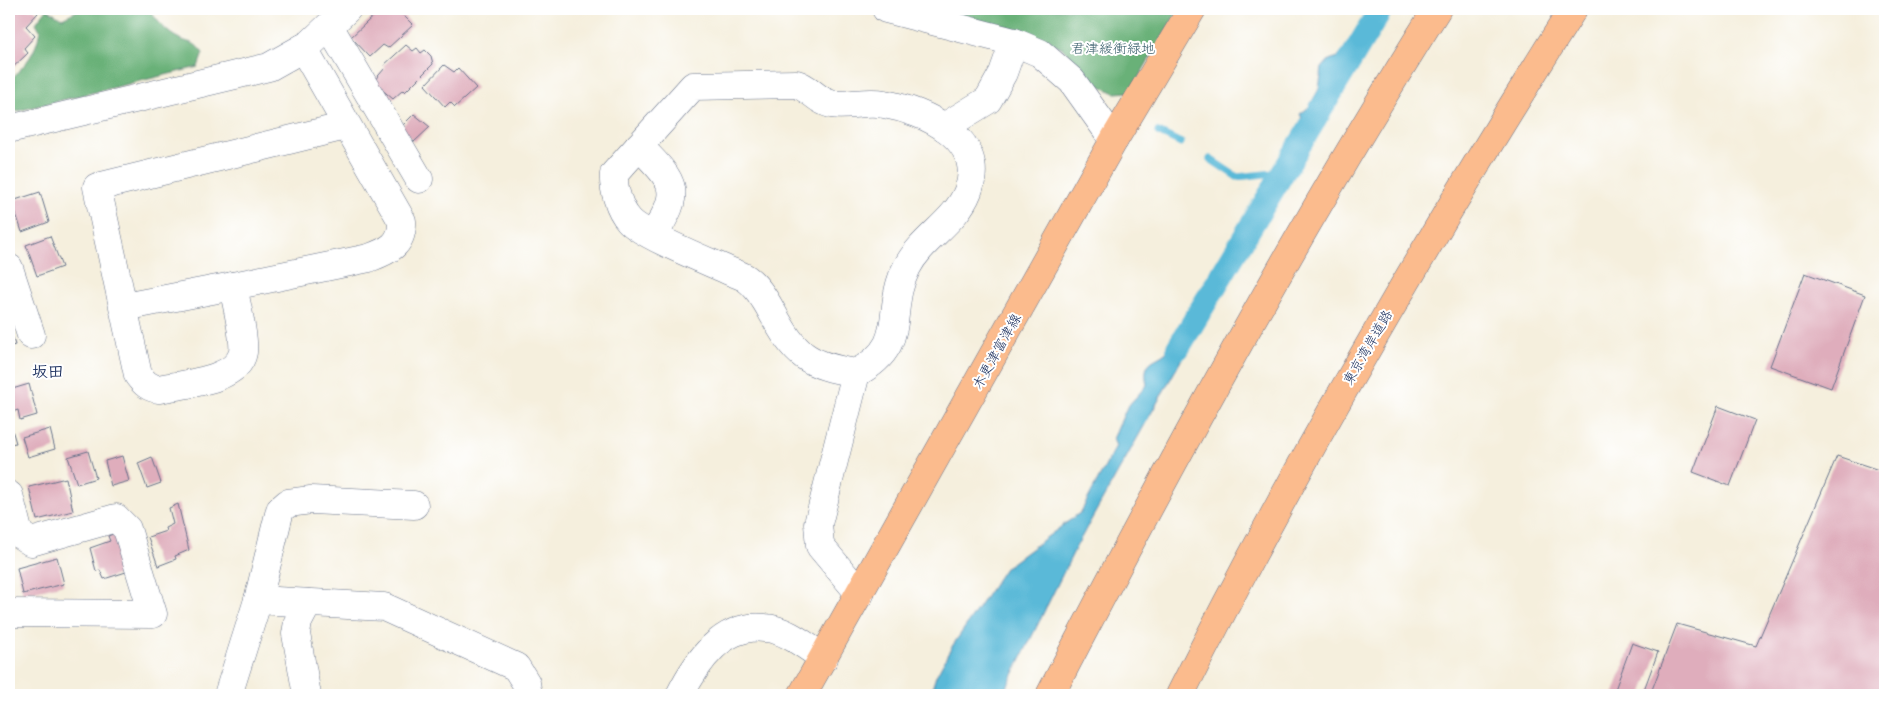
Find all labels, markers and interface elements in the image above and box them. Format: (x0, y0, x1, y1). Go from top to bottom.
park label: 君津緩衝緑地 (1071, 37, 1155, 58)
street label: 東京湾岸道路 (1337, 305, 1397, 389)
street label: 木更津富津線 (966, 309, 1026, 393)
district label: 坂田 (32, 358, 64, 382)

